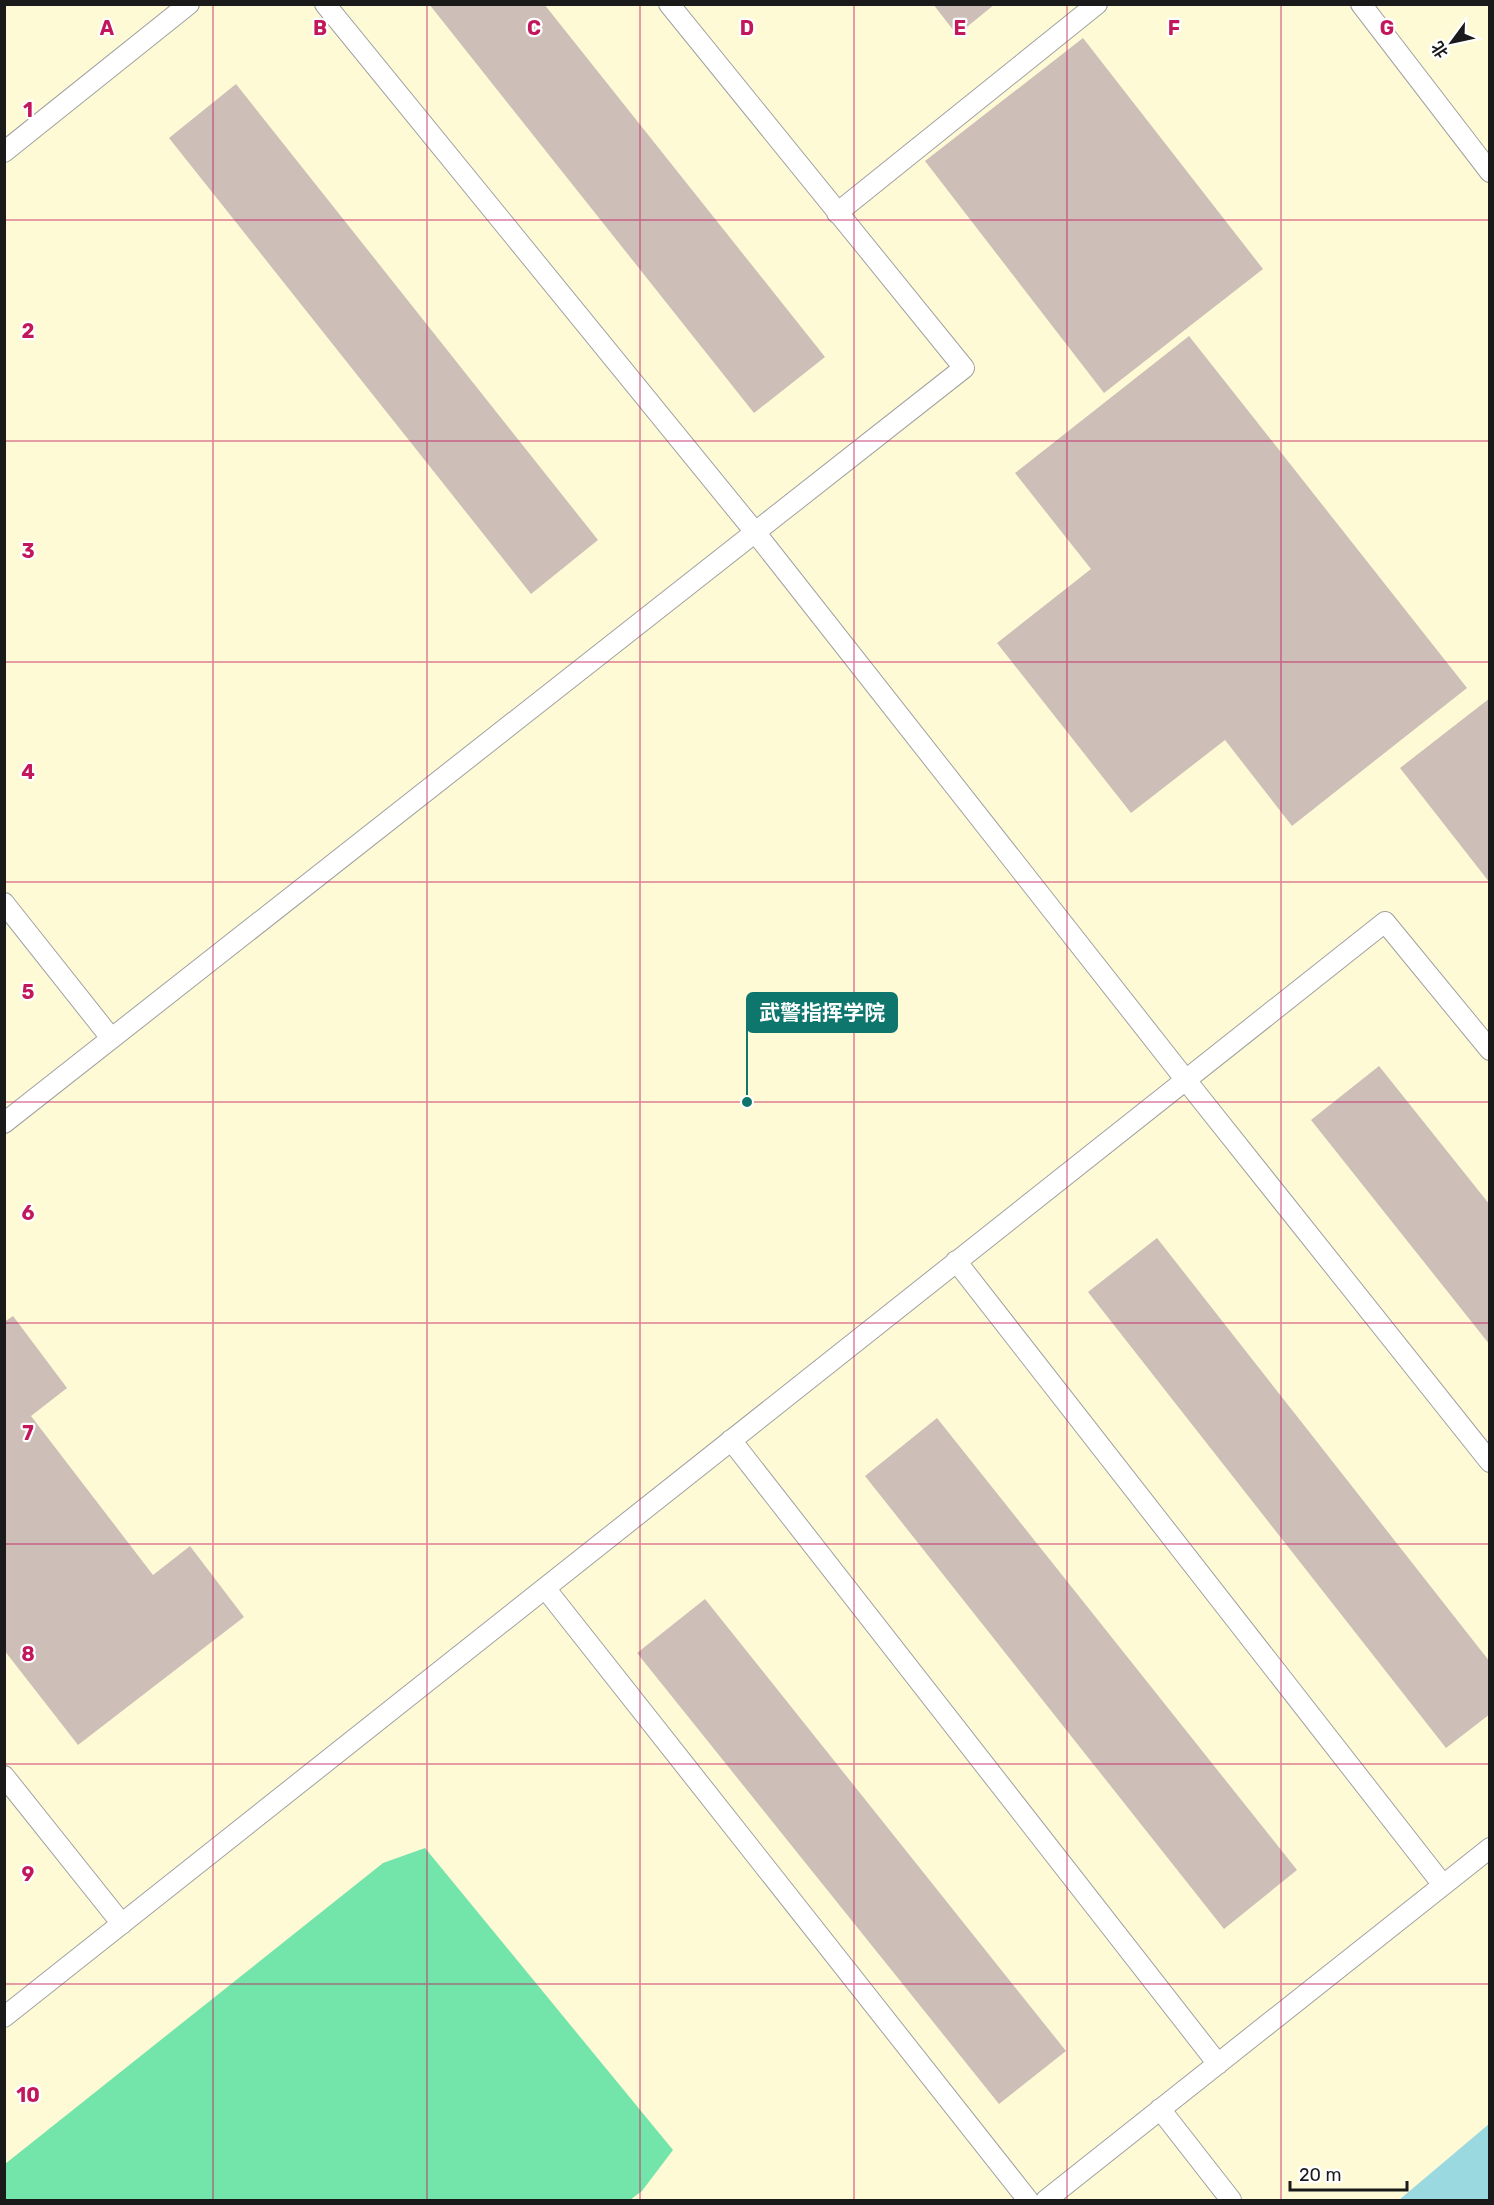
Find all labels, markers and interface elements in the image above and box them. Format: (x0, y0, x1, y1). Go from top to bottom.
north arrow (1422, 12, 1482, 72)
text: A (100, 16, 115, 40)
text: B (313, 16, 327, 40)
text: C (527, 16, 541, 40)
text: D (740, 16, 754, 40)
text: E (954, 16, 966, 40)
text: F (1168, 16, 1180, 40)
text: G (1380, 16, 1394, 40)
text: 北 (1428, 38, 1452, 62)
text: 1 (23, 98, 33, 122)
text: 2 (22, 319, 35, 343)
text: 3 (21, 539, 35, 563)
text: 4 (21, 760, 35, 784)
text: 5 (22, 980, 35, 1004)
callout: 武警指挥学院 (747, 993, 897, 1032)
text: 武警指挥学院 (759, 1000, 885, 1025)
text: 6 (21, 1201, 35, 1225)
text: 7 (22, 1421, 34, 1445)
text: 8 (21, 1642, 35, 1666)
text: 9 (22, 1862, 35, 1886)
text: 10 (16, 2083, 40, 2107)
scale bar (1290, 2154, 1407, 2192)
text: 20 m (1299, 2164, 1341, 2186)

